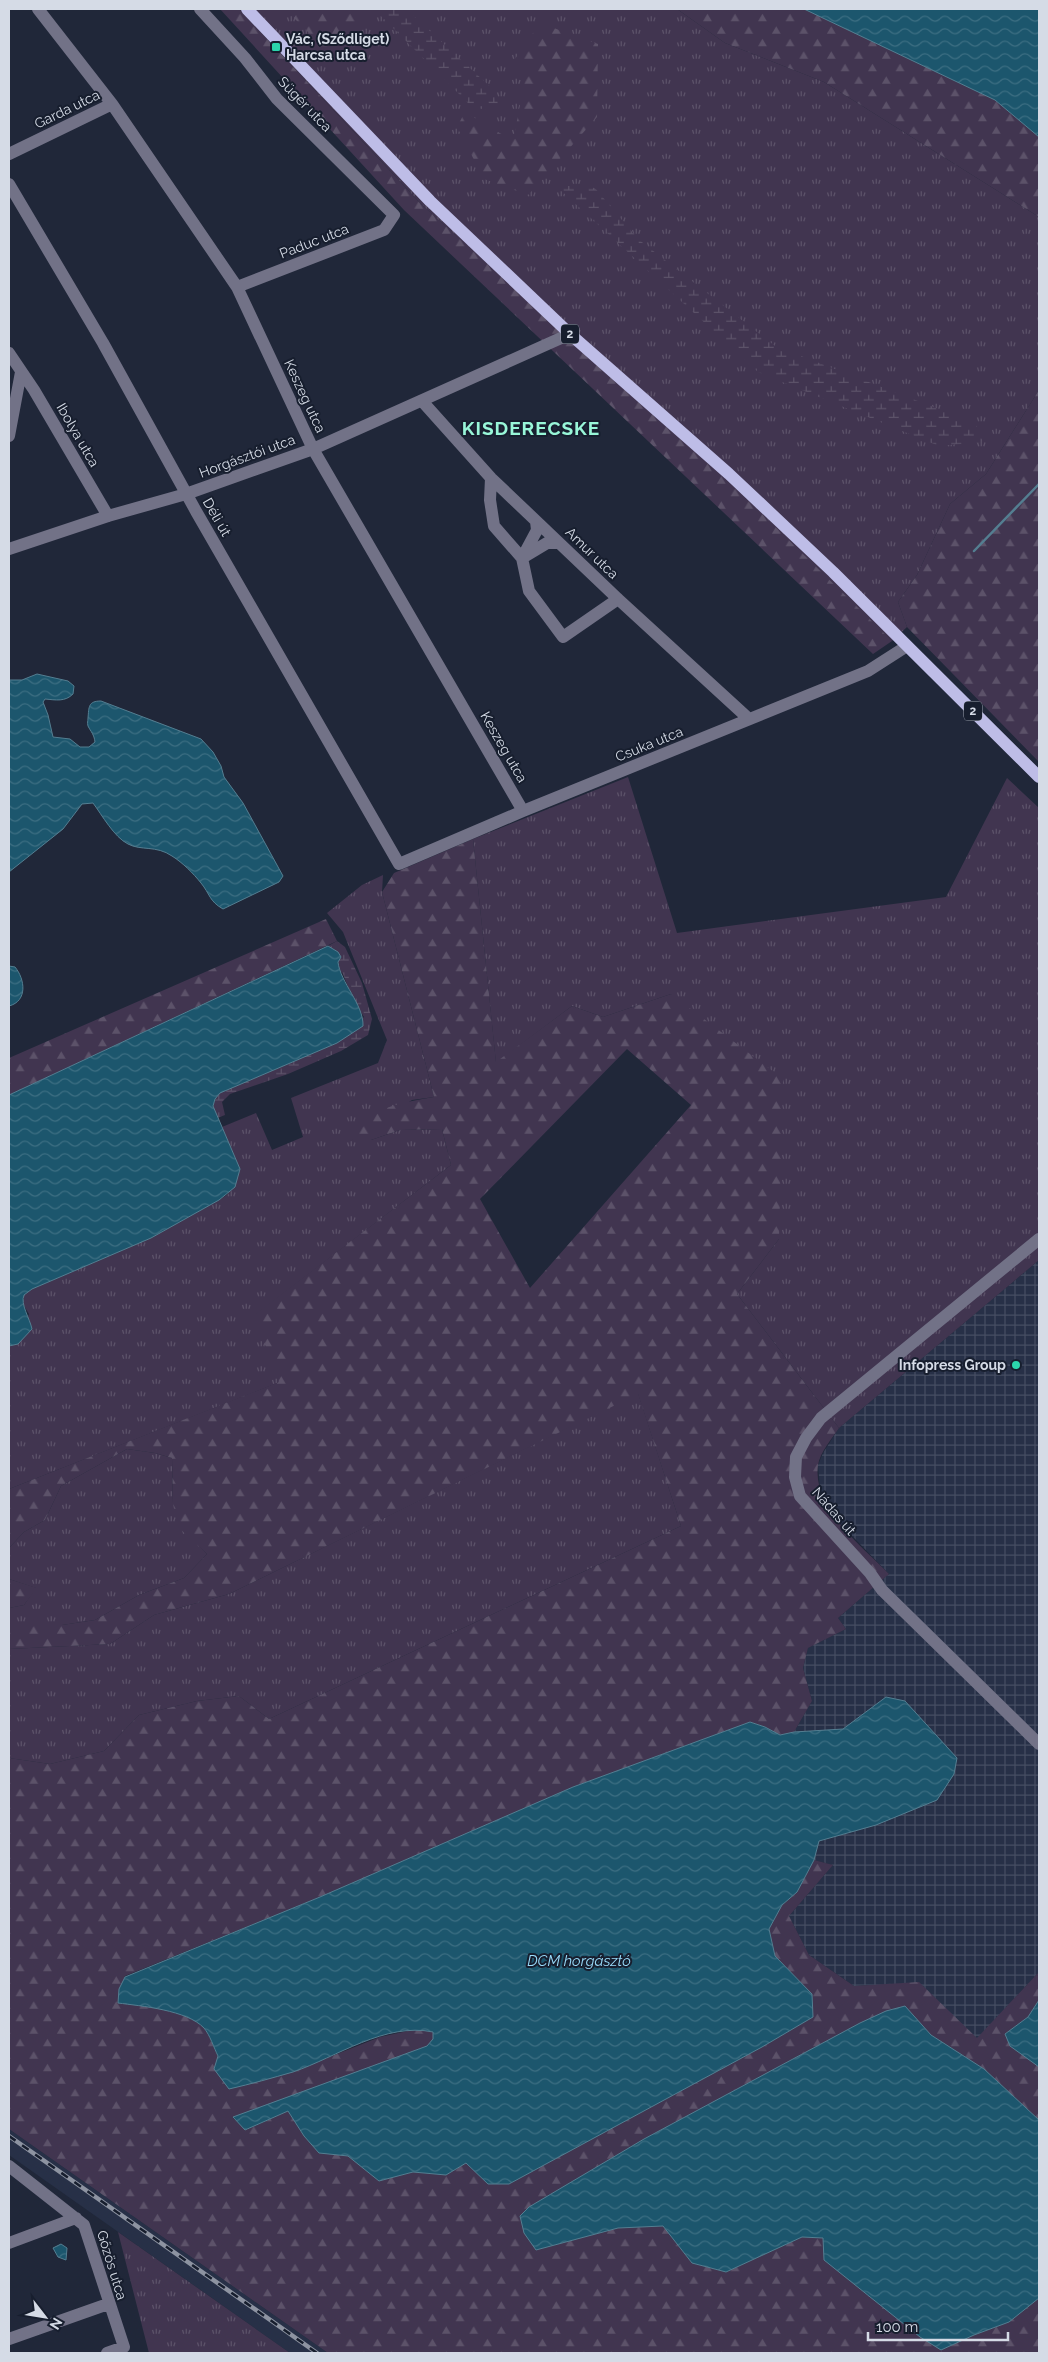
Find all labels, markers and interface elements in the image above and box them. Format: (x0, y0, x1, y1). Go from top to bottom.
place label: Vác, (Sződliget) Harcsa utca (286, 31, 389, 63)
marker: Vác, (Sződliget) Harcsa utca (270, 41, 282, 53)
street label: Sügér utca (275, 73, 335, 135)
street label: Garda utca (32, 86, 102, 132)
street label: Paduc utca (277, 220, 351, 262)
road number: 2 (561, 324, 579, 344)
street label: Keszeg utca (281, 357, 329, 435)
street label: Ibolya utca (53, 400, 103, 470)
district label: KISDERECSKE (462, 417, 600, 439)
street label: Horgásztói utca (197, 431, 297, 481)
street label: Déli út (200, 495, 234, 539)
street label: Amur utca (562, 524, 622, 582)
road number: 2 (964, 701, 982, 720)
street label: Keszeg utca (477, 709, 531, 785)
street label: Csuka utca (613, 723, 685, 765)
place label: Infopress Group (899, 1357, 1006, 1373)
marker: Infopress Group (1010, 1359, 1022, 1371)
street label: Nádas út (809, 1484, 859, 1538)
water label: DCM horgásztó (527, 1952, 631, 1970)
street label: Gőzös utca (94, 2228, 130, 2302)
north arrow (20, 2292, 70, 2342)
scale bar (868, 2310, 1008, 2342)
text: N (47, 2315, 66, 2332)
text: 100 m (876, 2318, 918, 2336)

